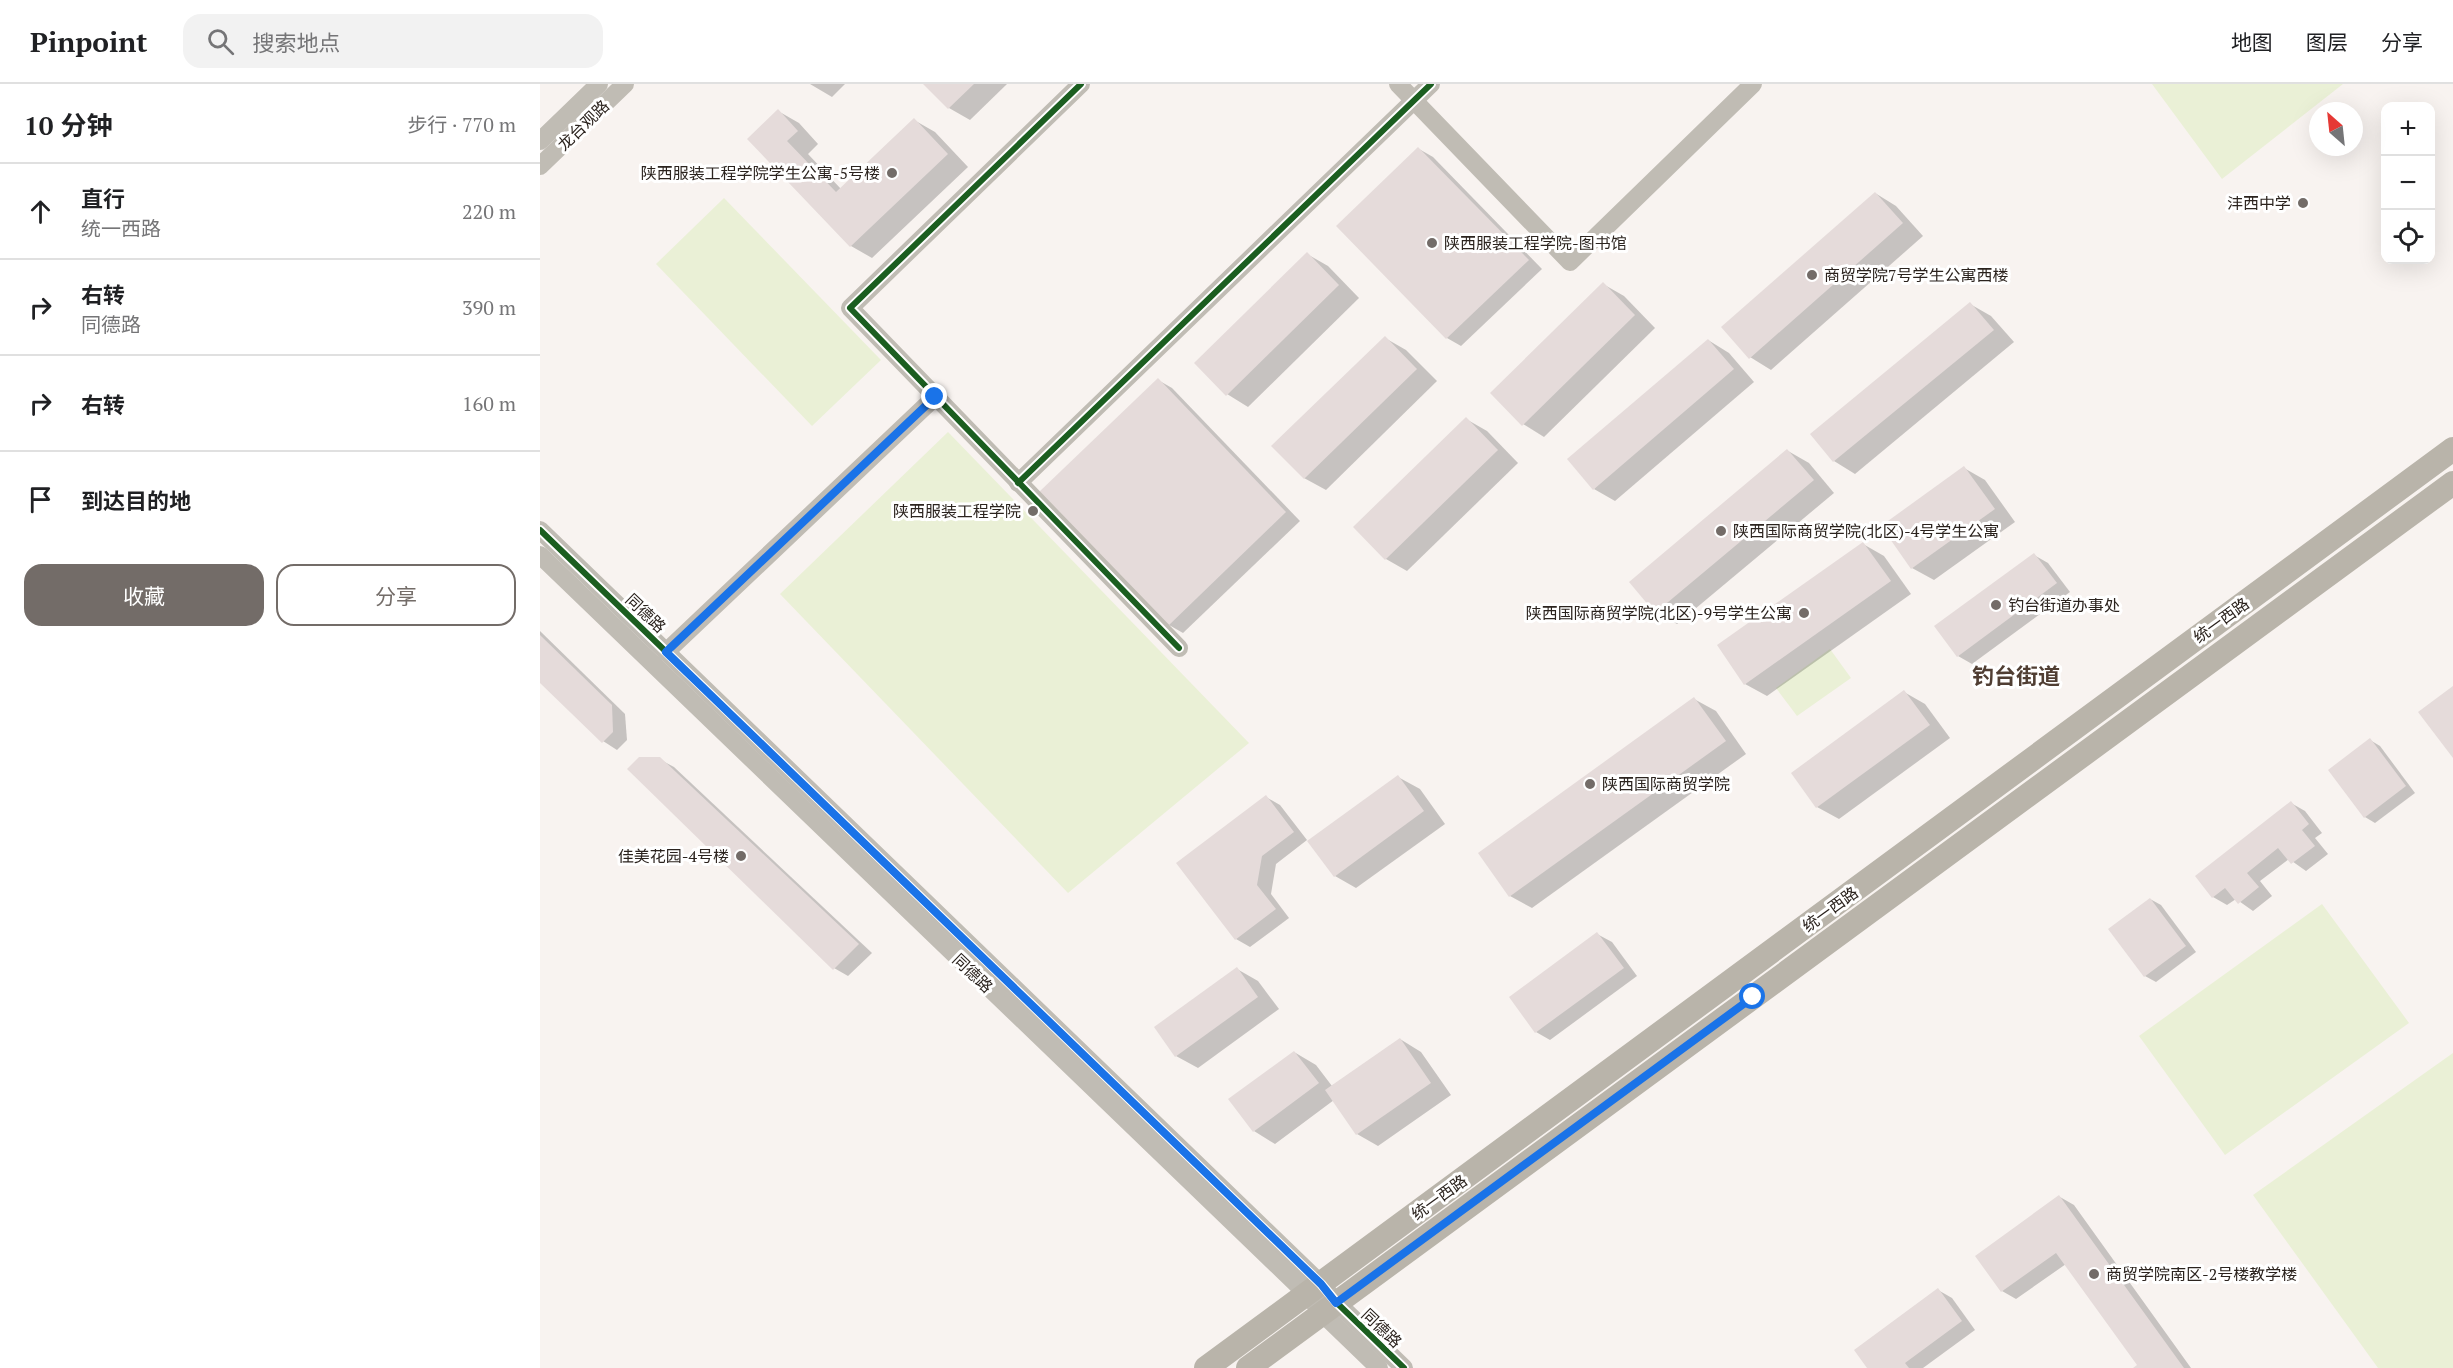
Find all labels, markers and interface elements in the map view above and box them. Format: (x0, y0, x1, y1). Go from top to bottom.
search box (183, 14, 603, 68)
text: Pinpoint (30, 23, 147, 60)
icon: search (204, 25, 237, 58)
text: 搜索地点 (252, 28, 340, 57)
text: 地图 (2231, 28, 2273, 56)
text: 图层 (2306, 28, 2348, 56)
text: 分享 (2381, 28, 2423, 56)
street label: 龙台观路 (552, 95, 614, 155)
north arrow (2309, 102, 2363, 156)
map controls (2381, 102, 2435, 264)
button: + (2381, 102, 2435, 156)
text: 10 分钟 (24, 108, 112, 142)
text: 步行 · 770 m (407, 111, 516, 138)
button: − (2381, 156, 2435, 210)
place label: 陕西服装工程学院学生公寓-5号楼 (641, 162, 880, 184)
marker: 陕西服装工程学院学生公寓-5号楼 (885, 166, 899, 180)
text: 直行 (81, 184, 125, 213)
place label: 沣西中学 (2227, 192, 2291, 214)
icon: ahead (24, 195, 57, 228)
marker: 沣西中学 (2296, 196, 2310, 210)
text: 220 m (462, 198, 516, 225)
button: locate (2381, 210, 2435, 264)
text: 统一西路 (81, 215, 161, 242)
place label: 陕西服装工程学院-图书馆 (1444, 232, 1627, 254)
marker: 陕西服装工程学院-图书馆 (1425, 236, 1439, 250)
place label: 商贸学院7号学生公寓西楼 (1824, 264, 2009, 286)
marker: 商贸学院7号学生公寓西楼 (1805, 268, 1819, 282)
text: 右转 (81, 280, 125, 309)
icon: right (24, 291, 57, 324)
text: 390 m (462, 294, 516, 321)
text: 同德路 (81, 311, 141, 338)
route end (921, 383, 947, 409)
icon: right (24, 387, 57, 420)
text: 右转 (81, 390, 125, 419)
text: 160 m (462, 390, 516, 417)
icon: arrive (24, 483, 57, 516)
text: 到达目的地 (81, 486, 191, 515)
place label: 陕西服装工程学院 (893, 500, 1021, 522)
marker: 陕西服装工程学院 (1026, 504, 1040, 518)
place label: 陕西国际商贸学院(北区)-4号学生公寓 (1733, 520, 1999, 542)
marker: 陕西国际商贸学院(北区)-4号学生公寓 (1714, 524, 1728, 538)
button: 收藏 (24, 564, 264, 626)
button: 分享 (276, 564, 516, 626)
street label: 同德路 (621, 588, 671, 638)
street label: 统一西路 (2189, 592, 2253, 648)
place label: 钓台街道办事处 (2008, 594, 2120, 616)
marker: 钓台街道办事处 (1989, 598, 2003, 612)
place label: 陕西国际商贸学院(北区)-9号学生公寓 (1526, 602, 1792, 624)
marker: 陕西国际商贸学院(北区)-9号学生公寓 (1797, 606, 1811, 620)
district label: 钓台街道 (1972, 661, 2060, 690)
place label: 陕西国际商贸学院 (1602, 773, 1730, 795)
marker: 陕西国际商贸学院 (1583, 777, 1597, 791)
place label: 佳美花园-4号楼 (618, 845, 729, 867)
marker: 佳美花园-4号楼 (734, 849, 748, 863)
street label: 统一西路 (1798, 881, 1862, 937)
street label: 同德路 (948, 948, 998, 998)
route start (1739, 983, 1765, 1009)
street label: 统一西路 (1407, 1169, 1471, 1225)
place label: 商贸学院南区-2号楼教学楼 (2106, 1263, 2297, 1285)
marker: 商贸学院南区-2号楼教学楼 (2087, 1267, 2101, 1281)
street label: 同德路 (1357, 1303, 1407, 1353)

